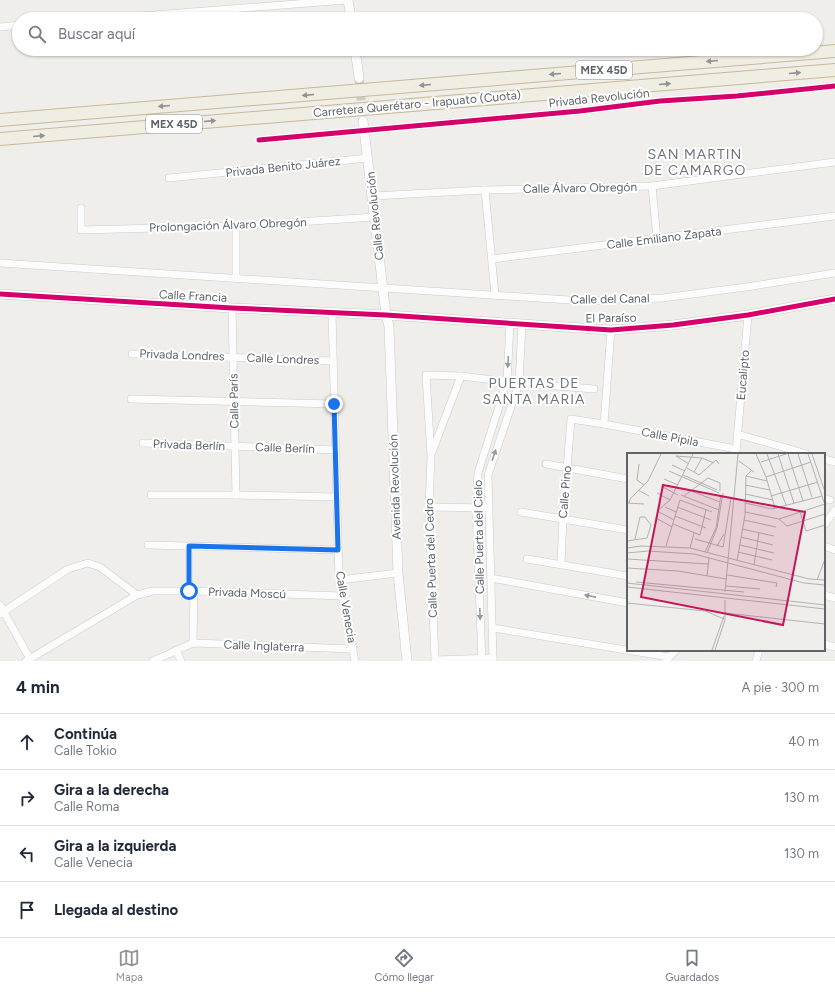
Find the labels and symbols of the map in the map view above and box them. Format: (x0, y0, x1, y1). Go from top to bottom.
one-way arrow (706, 58, 718, 65)
road number: MEX 45D (576, 61, 632, 79)
one-way arrow (788, 70, 801, 76)
one-way arrow (549, 71, 561, 78)
one-way arrow (659, 80, 671, 87)
one-way arrow (419, 82, 431, 89)
street label: Privada Revolución (548, 86, 650, 110)
street label: Carretera Querétaro - Irapuato (Cuota) (312, 88, 522, 120)
one-way arrow (302, 92, 314, 98)
one-way arrow (158, 103, 170, 110)
road number: MEX 45D (146, 115, 202, 133)
one-way arrow (204, 118, 216, 125)
one-way arrow (33, 132, 45, 139)
district label: SAN MARTIN DE CAMARGO (644, 146, 746, 179)
street label: Privada Benito Juárez (225, 154, 341, 180)
street label: Calle Revolución (363, 171, 387, 261)
street label: Calle Álvaro Obregón (523, 180, 638, 196)
street label: Prolongación Álvaro Obregón (149, 215, 307, 235)
street label: Calle Emiliano Zapata (606, 224, 722, 252)
street label: Calle Francia (159, 287, 227, 305)
street label: Calle del Canal (570, 291, 650, 307)
street label: El Paraíso (585, 311, 637, 325)
street label: Privada Londres (139, 347, 225, 363)
street label: Eucalipto (734, 349, 752, 401)
street label: Calle Londres (246, 351, 320, 367)
one-way arrow (504, 356, 511, 368)
street label: Calle París (227, 373, 241, 429)
district label: PUERTAS DE SANTA MARIA (483, 375, 585, 408)
route end (325, 395, 343, 413)
street label: Calle Pípila (640, 425, 700, 449)
street label: Avenida Revolución (386, 434, 404, 540)
street label: Privada Berlín (153, 437, 226, 453)
street label: Calle Berlín (255, 440, 315, 456)
one-way arrow (492, 449, 498, 461)
inset map (627, 453, 825, 651)
street label: Calle Pino (556, 465, 574, 519)
street label: Calle Puerta del Cielo (471, 480, 487, 594)
street label: Calle Puerta del Cedro (422, 498, 440, 618)
street label: Calle Venecia (333, 570, 359, 644)
route start (180, 582, 198, 600)
street label: Privada Moscú (208, 585, 286, 601)
one-way arrow (584, 593, 596, 599)
one-way arrow (477, 608, 483, 621)
street label: Calle Inglaterra (223, 638, 305, 654)

